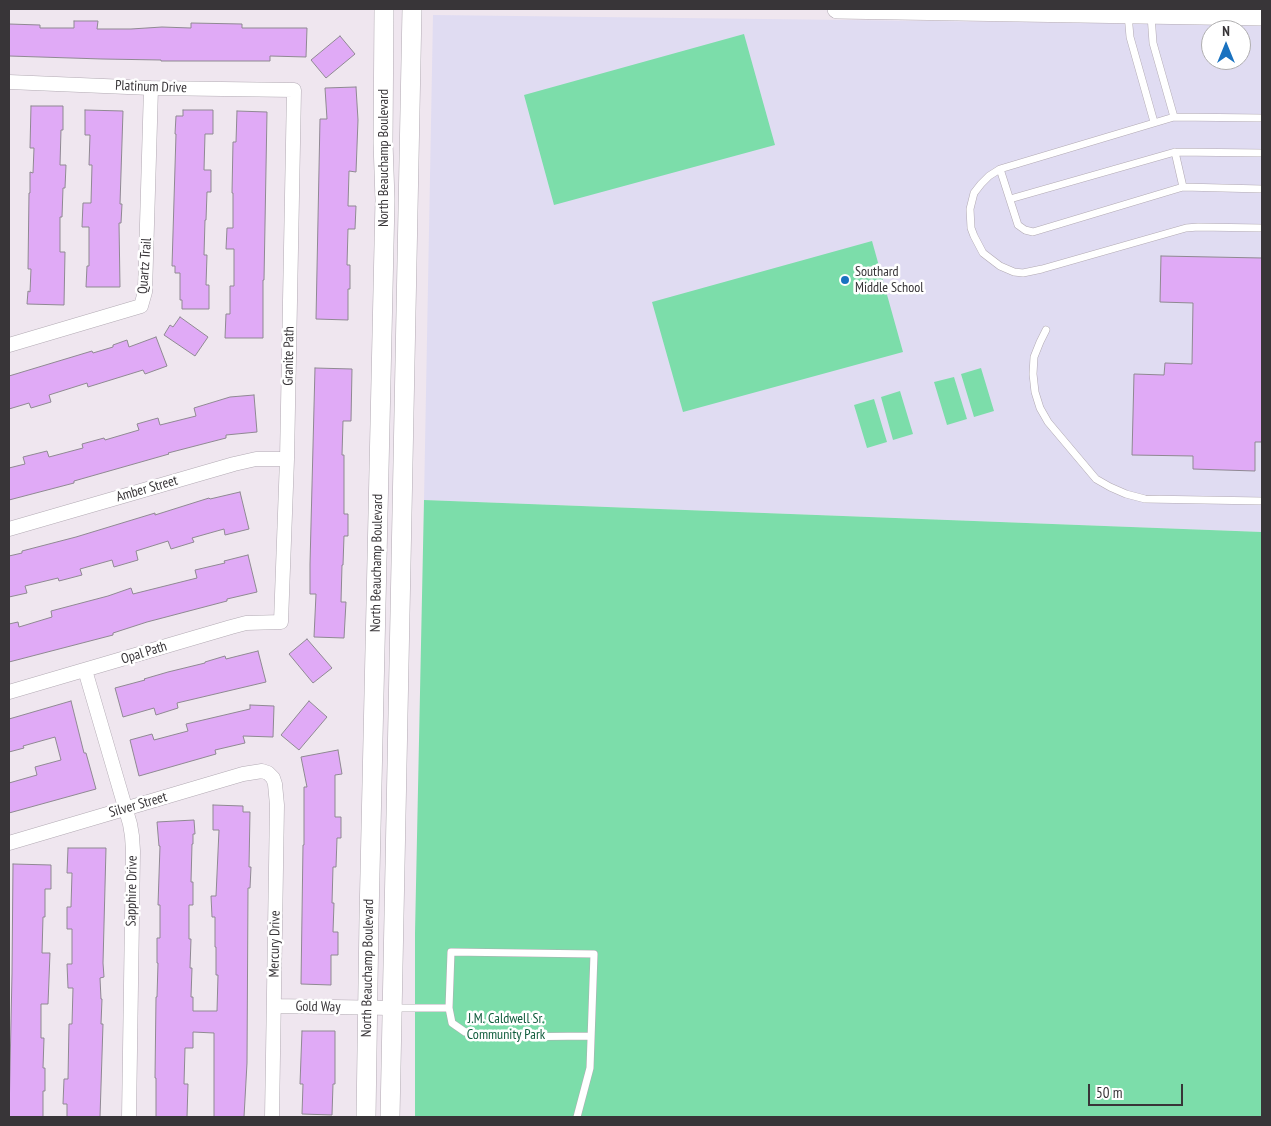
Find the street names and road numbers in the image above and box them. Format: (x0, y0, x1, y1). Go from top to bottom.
street label: Platinum Drive (115, 77, 187, 97)
street label: North Beauchamp Boulevard (376, 89, 392, 227)
street label: Quartz Trail (135, 237, 155, 295)
street label: Granite Path (280, 326, 298, 386)
street label: Amber Street (114, 472, 180, 506)
street label: North Beauchamp Boulevard (367, 494, 387, 632)
street label: Opal Path (119, 638, 169, 668)
street label: Silver Street (107, 789, 169, 821)
street label: Sapphire Drive (123, 855, 141, 927)
street label: North Beauchamp Boulevard (358, 899, 378, 1037)
street label: Mercury Drive (266, 910, 284, 978)
street label: Gold Way (295, 998, 341, 1016)

